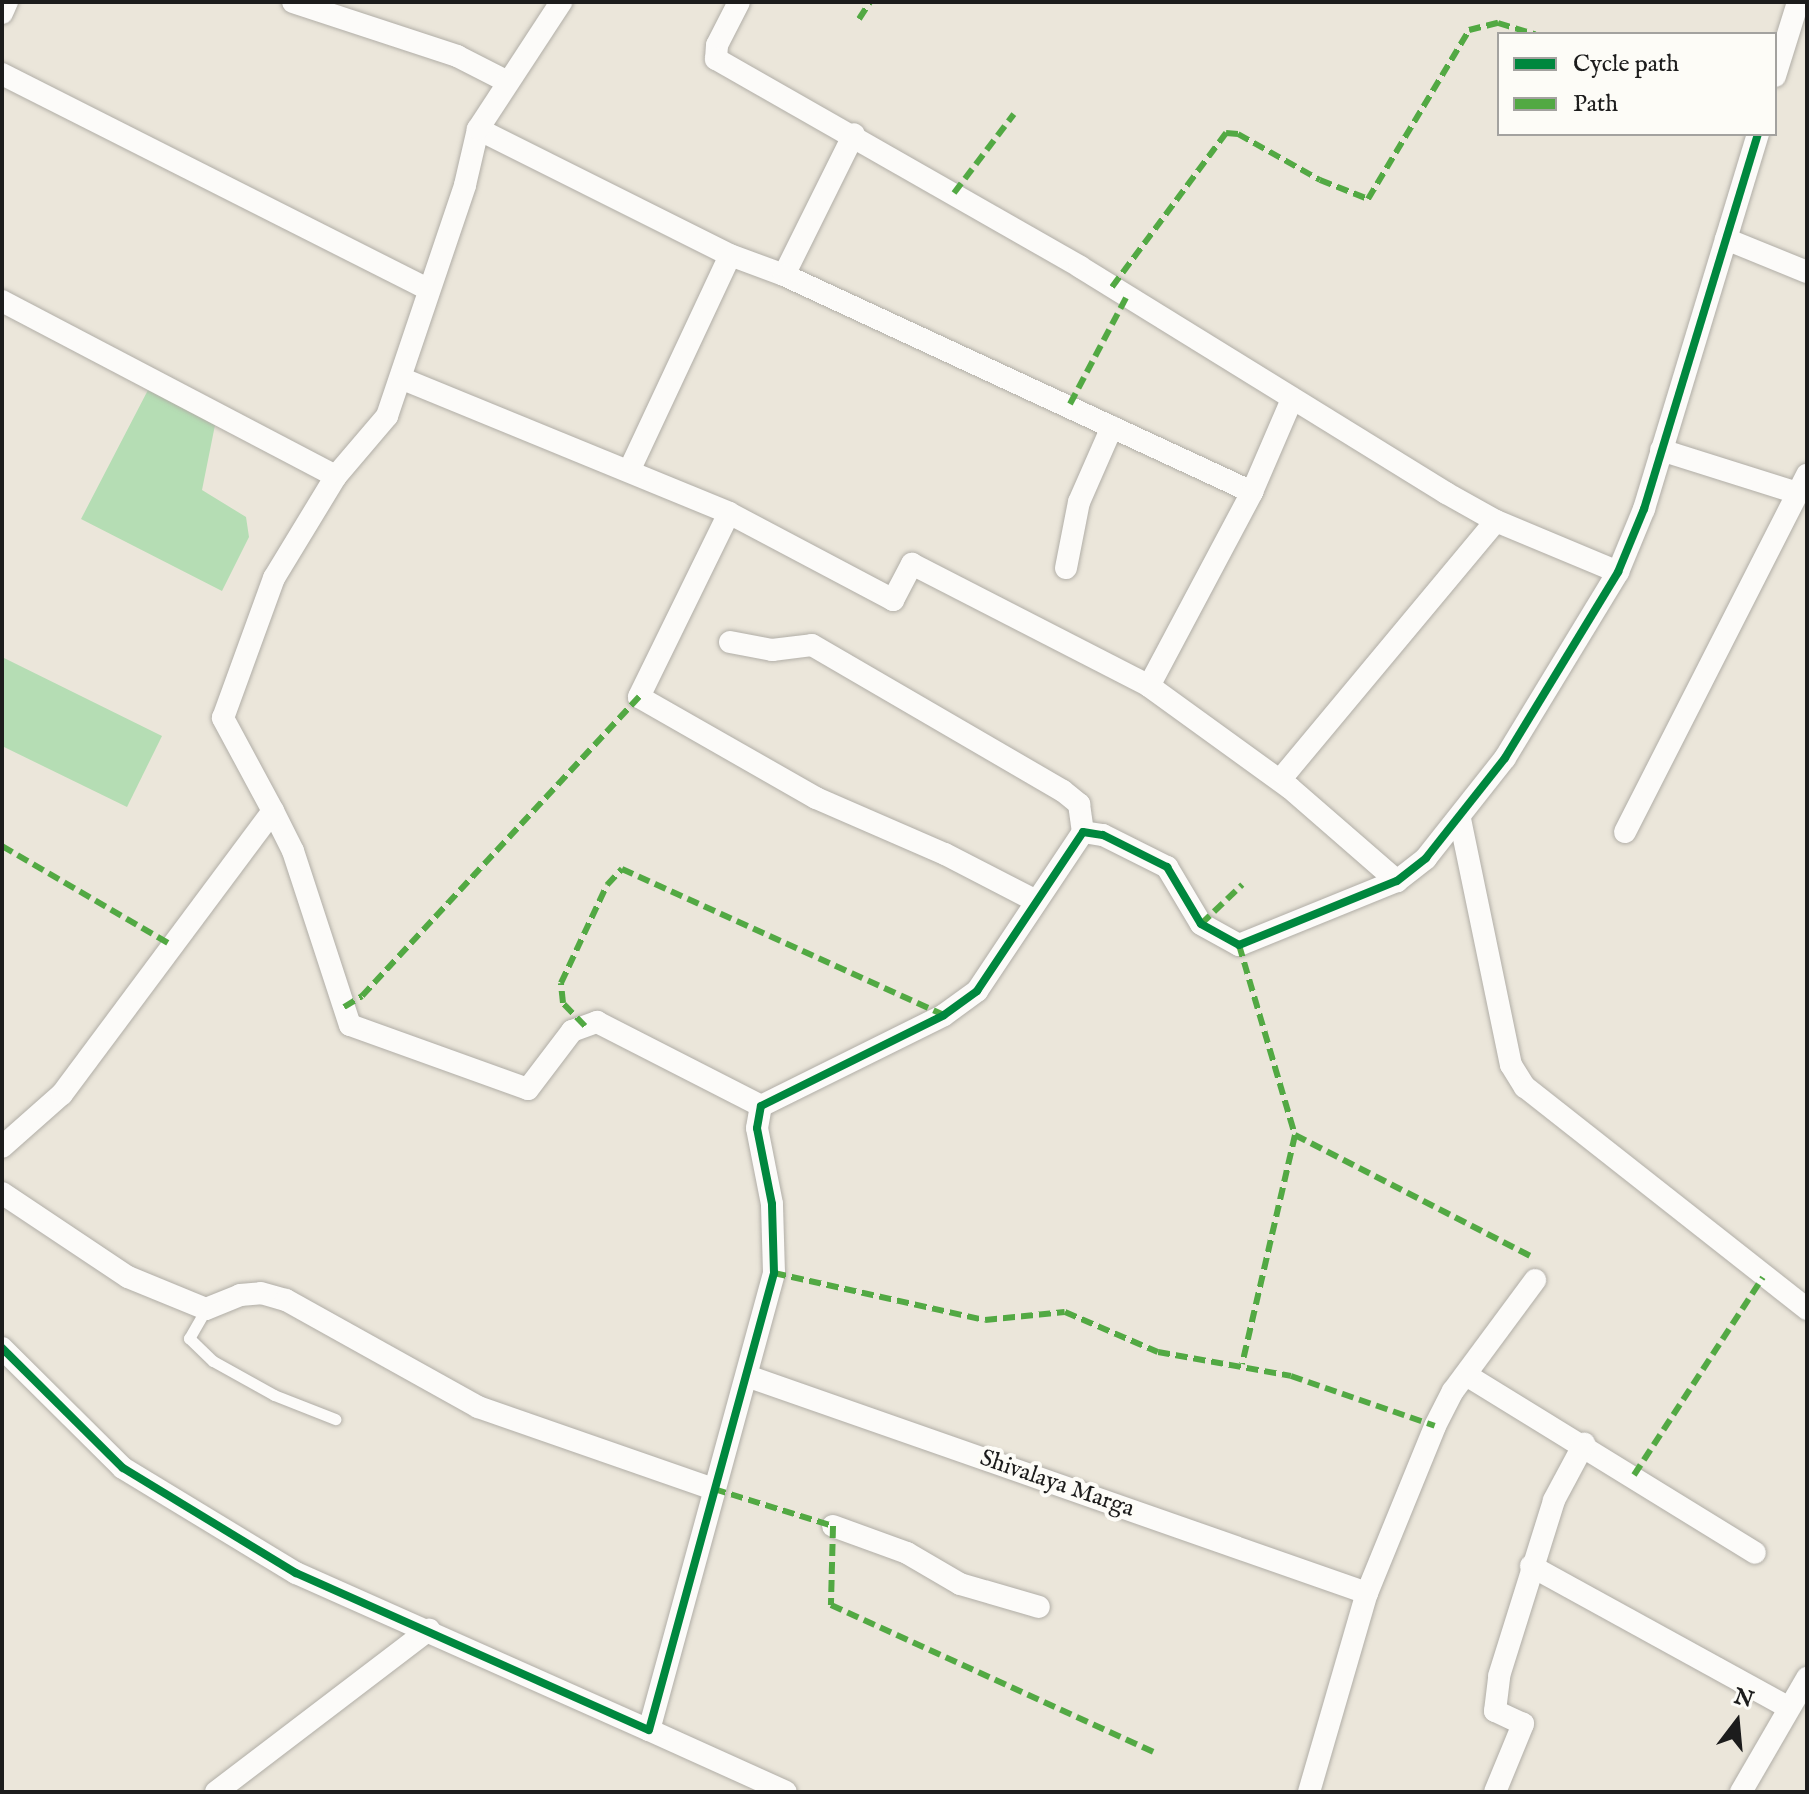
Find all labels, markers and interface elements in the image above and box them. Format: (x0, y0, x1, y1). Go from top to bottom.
legend (1497, 32, 1777, 136)
text: Cycle path (1573, 49, 1679, 80)
text: Path (1573, 89, 1618, 120)
street label: Shivalaya Marga (976, 1444, 1138, 1524)
north arrow (1697, 1682, 1777, 1762)
text: N (1731, 1683, 1757, 1715)

